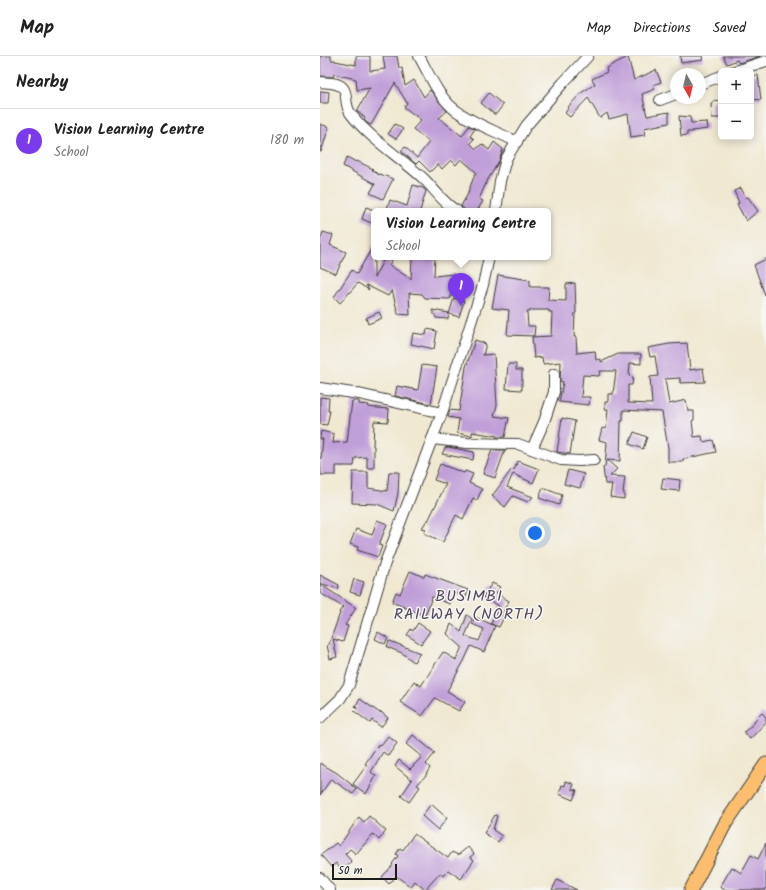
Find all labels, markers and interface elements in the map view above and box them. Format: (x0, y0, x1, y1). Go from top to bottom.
text: Map (20, 13, 54, 43)
text: Map (586, 17, 611, 39)
text: Directions (633, 17, 691, 39)
text: Saved (713, 17, 746, 39)
north arrow (670, 68, 706, 104)
map controls (718, 68, 754, 140)
button: + (718, 68, 754, 104)
text: Nearby (16, 69, 68, 96)
button: − (718, 104, 754, 140)
text: Vision Learning Centre (54, 118, 204, 142)
text: 1 (27, 130, 31, 151)
text: 180 m (270, 130, 304, 151)
text: School (54, 142, 89, 163)
popup (371, 208, 551, 260)
text: Vision Learning Centre (386, 212, 536, 236)
text: School (386, 236, 421, 257)
pin: 1 (448, 273, 474, 306)
your location (525, 523, 545, 543)
district label: BUSIMBI RAILWAY (NORTH) (394, 584, 544, 627)
scale bar (332, 862, 397, 881)
text: 50 m (338, 862, 363, 880)

